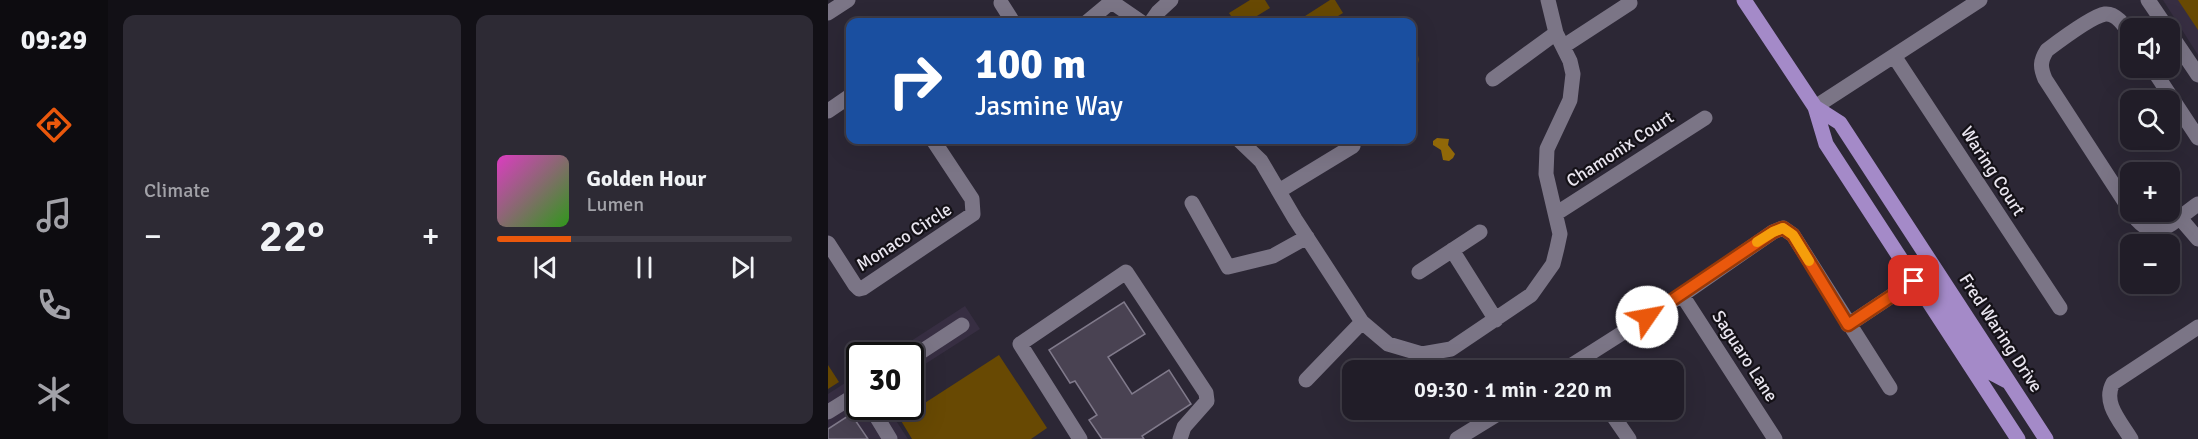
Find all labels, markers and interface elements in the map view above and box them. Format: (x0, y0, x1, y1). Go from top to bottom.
map controls (2120, 18, 2180, 294)
button: sound (2120, 18, 2180, 78)
text: 09:29 (21, 24, 87, 57)
text: 100 m (975, 39, 1086, 90)
icon: right (876, 42, 954, 120)
text: Jasmine Way (975, 90, 1123, 123)
button: search (2120, 90, 2180, 150)
icon: directions (33, 104, 75, 146)
street label: Chamonix Court (1562, 106, 1678, 192)
street label: Waring Court (1956, 122, 2030, 220)
button: + (2120, 162, 2180, 222)
text: Golden Hour (587, 165, 706, 192)
text: Climate (144, 178, 210, 203)
text: Lumen (587, 192, 644, 217)
icon: music (33, 194, 75, 236)
street label: Monaco Circle (852, 198, 956, 276)
text: 22° (259, 209, 325, 264)
text: − (144, 216, 162, 257)
text: + (422, 216, 439, 257)
button: − (2120, 234, 2180, 294)
icon: previous (529, 251, 562, 284)
icon: pause (628, 251, 661, 284)
icon: next (726, 251, 759, 284)
pin (1888, 255, 1939, 306)
icon: arrive (1897, 264, 1930, 297)
street label: Fred Waring Drive (1954, 270, 2048, 396)
icon: phone (33, 284, 75, 326)
position arrow (1615, 285, 1679, 349)
street label: Saguaro Lane (1707, 306, 1783, 406)
speed limit sign: 30 (846, 342, 924, 420)
icon: climate (33, 373, 75, 415)
text: 09:30 · 1 min · 220 m (1414, 376, 1612, 403)

